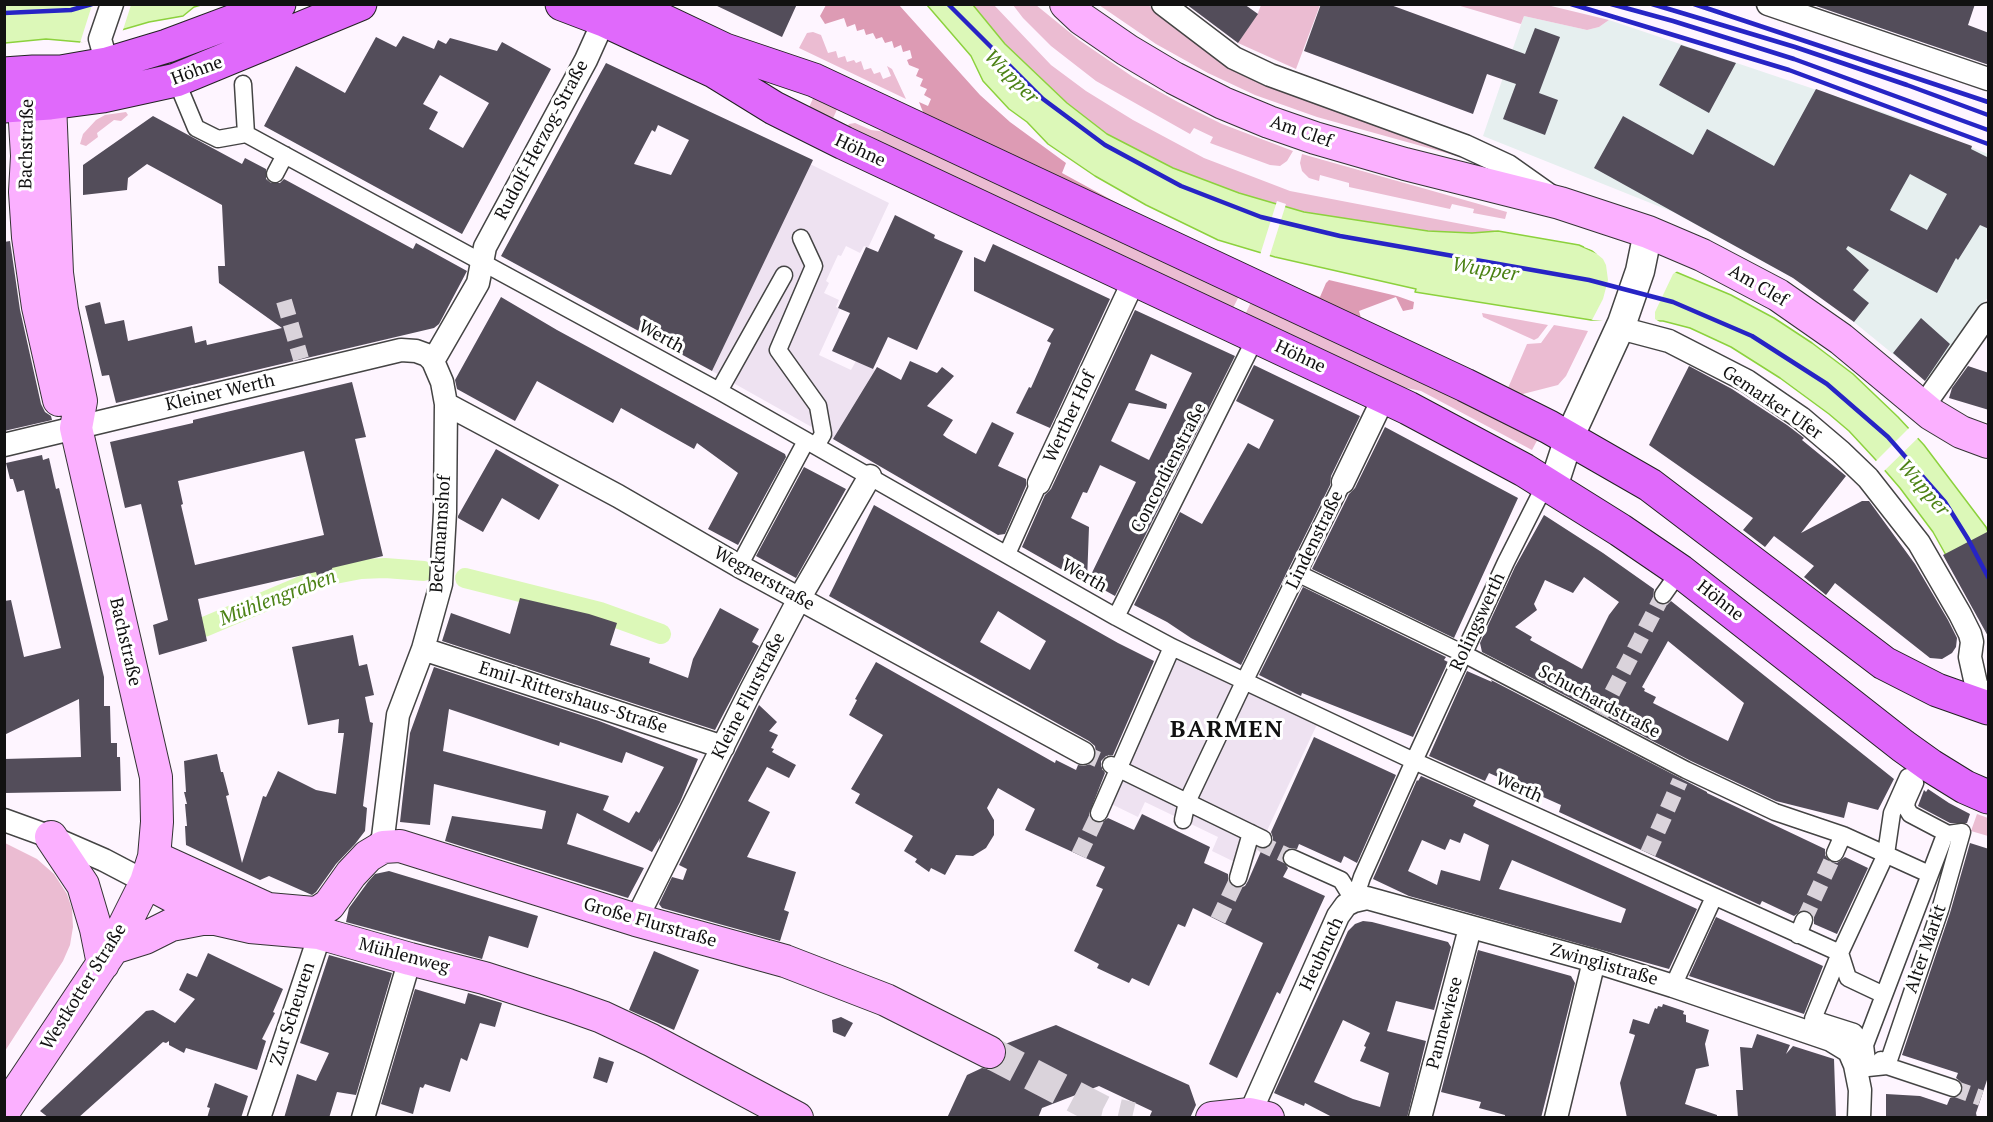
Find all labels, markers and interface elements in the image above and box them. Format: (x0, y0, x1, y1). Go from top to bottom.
water label: Wupper (979, 45, 1043, 109)
street label: Höhne (168, 52, 226, 90)
street label: Rudolf-Herzog-Straße (491, 56, 593, 224)
street label: Bachstraße (15, 99, 39, 189)
street label: Am Clef (1267, 111, 1335, 153)
street label: Höhne (831, 130, 889, 172)
water label: Wupper (1450, 253, 1520, 287)
street label: Am Clef (1725, 261, 1791, 311)
street label: Werth (634, 316, 688, 358)
street label: Höhne (1271, 336, 1329, 378)
street label: Gemarker Ufer (1718, 362, 1826, 444)
street label: Werther Hof (1039, 368, 1101, 466)
street label: Kleiner Werth (163, 370, 277, 416)
street label: Concordienstraße (1127, 399, 1211, 537)
water label: Wupper (1892, 455, 1954, 521)
street label: Beckmannshof (426, 474, 456, 594)
street label: Lindenstraße (1282, 487, 1348, 593)
street label: Wegnerstraße (710, 542, 818, 616)
street label: Werth (1057, 554, 1111, 598)
water label: Mühlengraben (216, 565, 340, 631)
street label: Rolingswerth (1446, 569, 1510, 675)
street label: Höhne (1692, 576, 1748, 626)
street label: Bachstraße (104, 596, 146, 688)
street label: Kleine Flurstraße (708, 629, 790, 763)
street label: Emil-Rittershaus-Straße (476, 657, 670, 739)
street label: Schuchardstraße (1534, 661, 1664, 743)
district label: BARMEN (1170, 716, 1284, 744)
street label: Werth (1492, 768, 1546, 808)
street label: Große Flurstraße (581, 894, 719, 952)
street label: Alter Markt (1901, 902, 1951, 996)
street label: Heubruch (1296, 914, 1348, 994)
street label: Westkotter Straße (37, 920, 131, 1054)
street label: Mühlenweg (356, 934, 452, 978)
street label: Zwinglistraße (1548, 939, 1660, 991)
street label: Zur Scheuren (266, 960, 320, 1068)
street label: Pannewiese (1422, 974, 1468, 1072)

